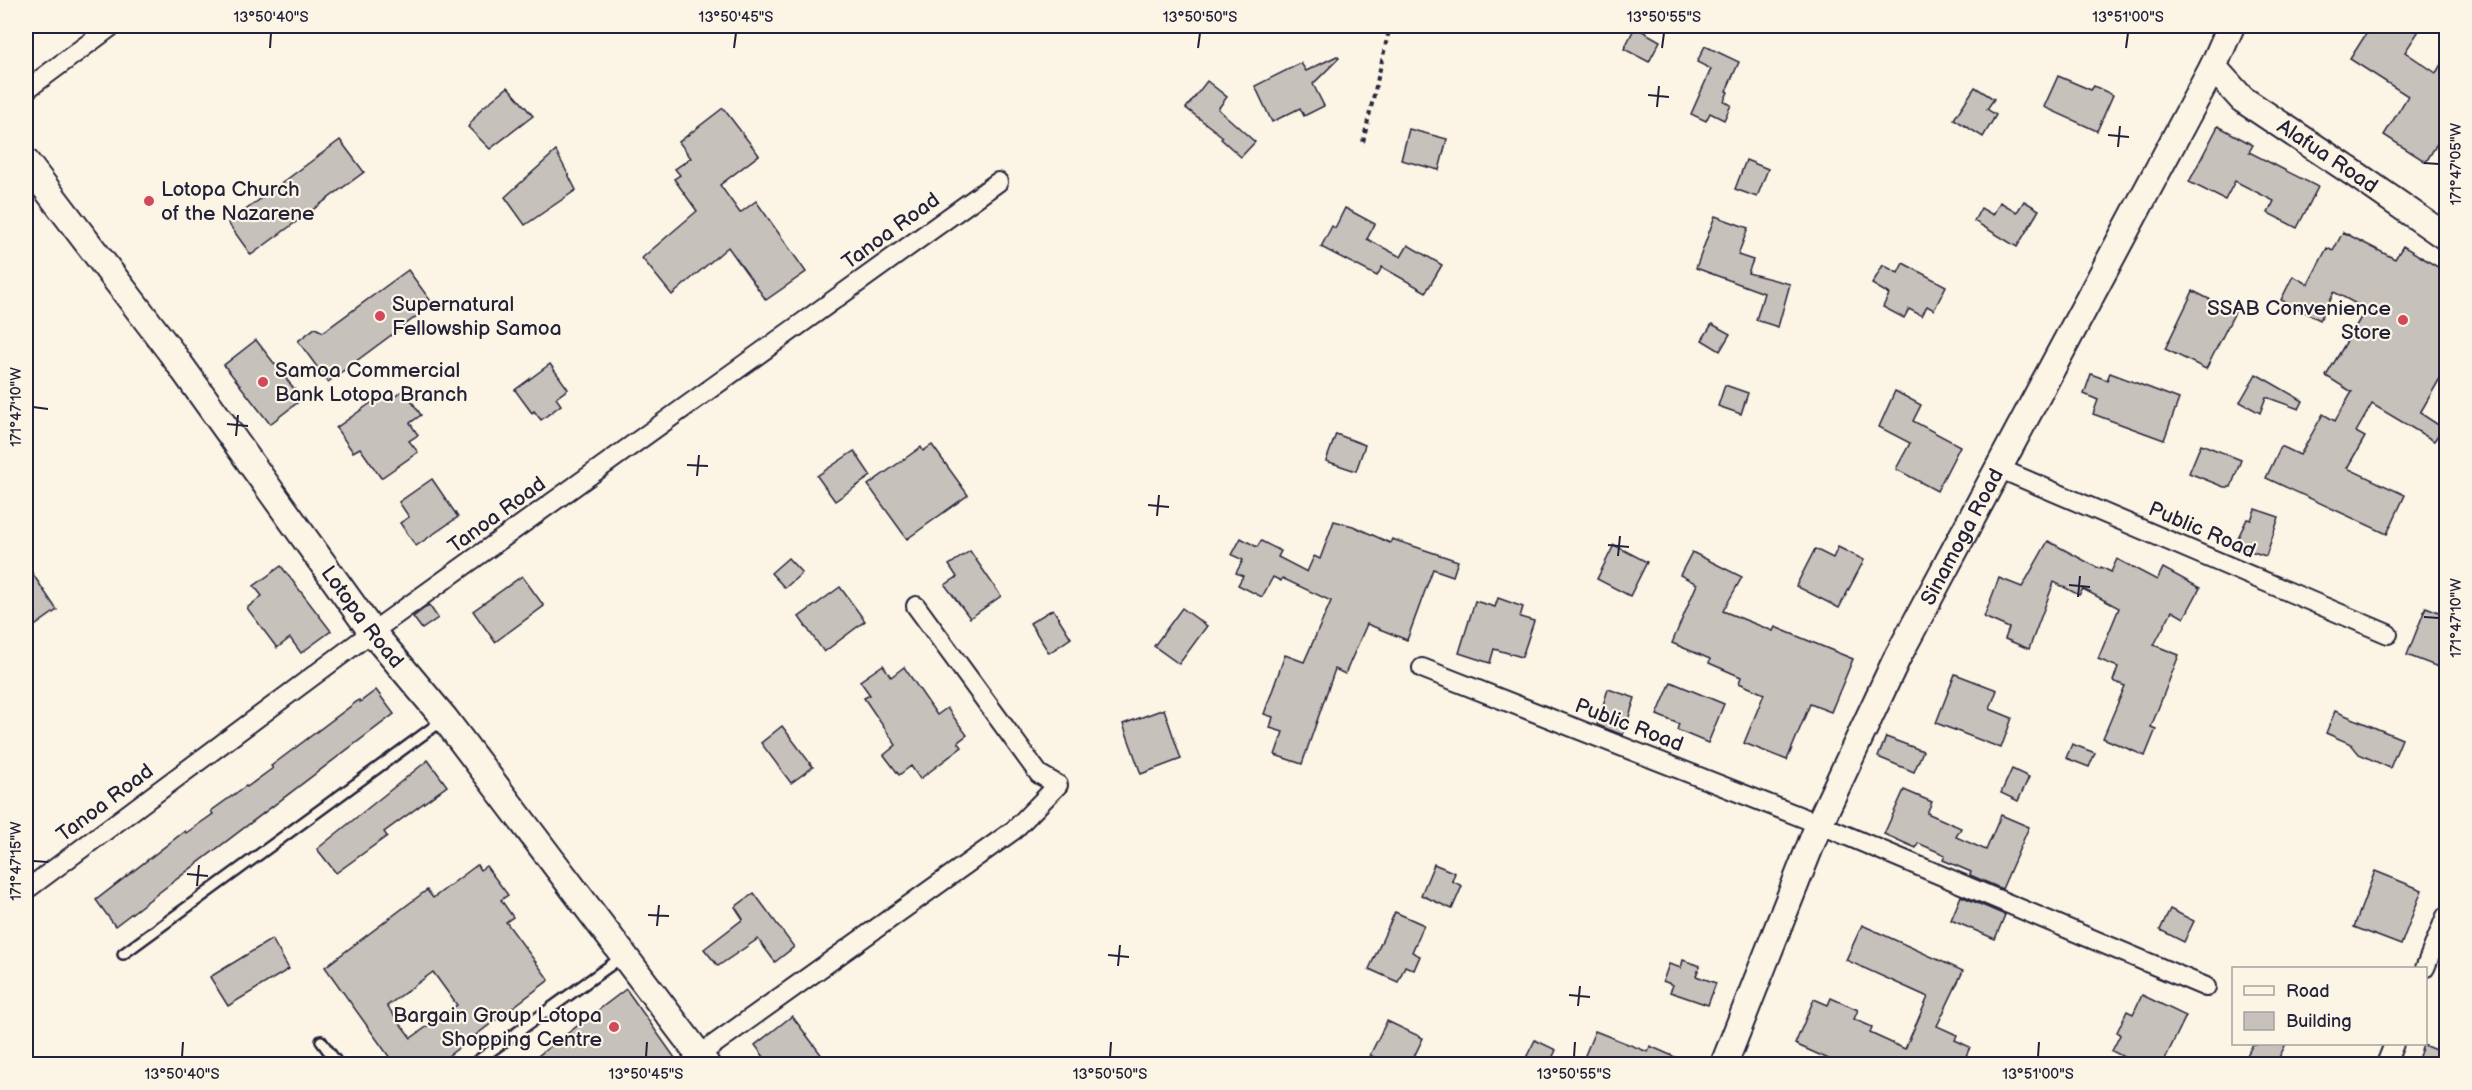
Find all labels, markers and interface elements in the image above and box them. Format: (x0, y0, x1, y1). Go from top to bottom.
text: 13°50'40"S (233, 8, 309, 27)
text: 13°50'45"S (699, 8, 773, 27)
text: 13°50'50"S (1163, 8, 1237, 27)
text: 13°50'55"S (1627, 8, 1701, 27)
text: 13°51'00"S (2092, 8, 2164, 27)
street label: Alafua Road (2273, 114, 2383, 198)
text: 171°47'05"W (2447, 122, 2466, 205)
place label: Lotopa Church of the Nazarene (161, 177, 314, 226)
street label: Tanoa Road (837, 187, 945, 275)
marker: Lotopa Church of the Nazarene (142, 194, 156, 208)
place label: Supernatural Fellowship Samoa (392, 292, 562, 341)
place label: SSAB Convenience Store (2207, 296, 2391, 345)
marker: Supernatural Fellowship Samoa (373, 309, 387, 323)
marker: SSAB Convenience Store (2396, 313, 2410, 327)
place label: Samoa Commercial Bank Lotopa Branch (275, 358, 468, 407)
text: 171°47'10"W (7, 367, 26, 447)
marker: Samoa Commercial Bank Lotopa Branch (256, 375, 270, 389)
street label: Sinamoga Road (1915, 464, 2009, 609)
street label: Tanoa Road (443, 471, 551, 559)
street label: Public Road (2145, 496, 2259, 564)
street label: Lotopa Road (316, 561, 409, 673)
text: 171°47'10"W (2447, 578, 2466, 658)
street label: Public Road (1571, 693, 1687, 757)
street label: Tanoa Road (52, 759, 158, 847)
text: 171°47'15"W (7, 821, 26, 901)
legend (2232, 967, 2427, 1045)
text: Road (2286, 981, 2330, 1002)
place label: Bargain Group Lotopa Shopping Centre (393, 1003, 602, 1052)
text: Building (2286, 1011, 2352, 1032)
marker: Bargain Group Lotopa Shopping Centre (607, 1020, 621, 1034)
text: 13°50'40"S (144, 1065, 220, 1084)
text: 13°50'45"S (609, 1065, 683, 1084)
text: 13°50'50"S (1073, 1065, 1147, 1084)
text: 13°50'55"S (1537, 1065, 1611, 1084)
text: 13°51'00"S (2002, 1065, 2074, 1084)

